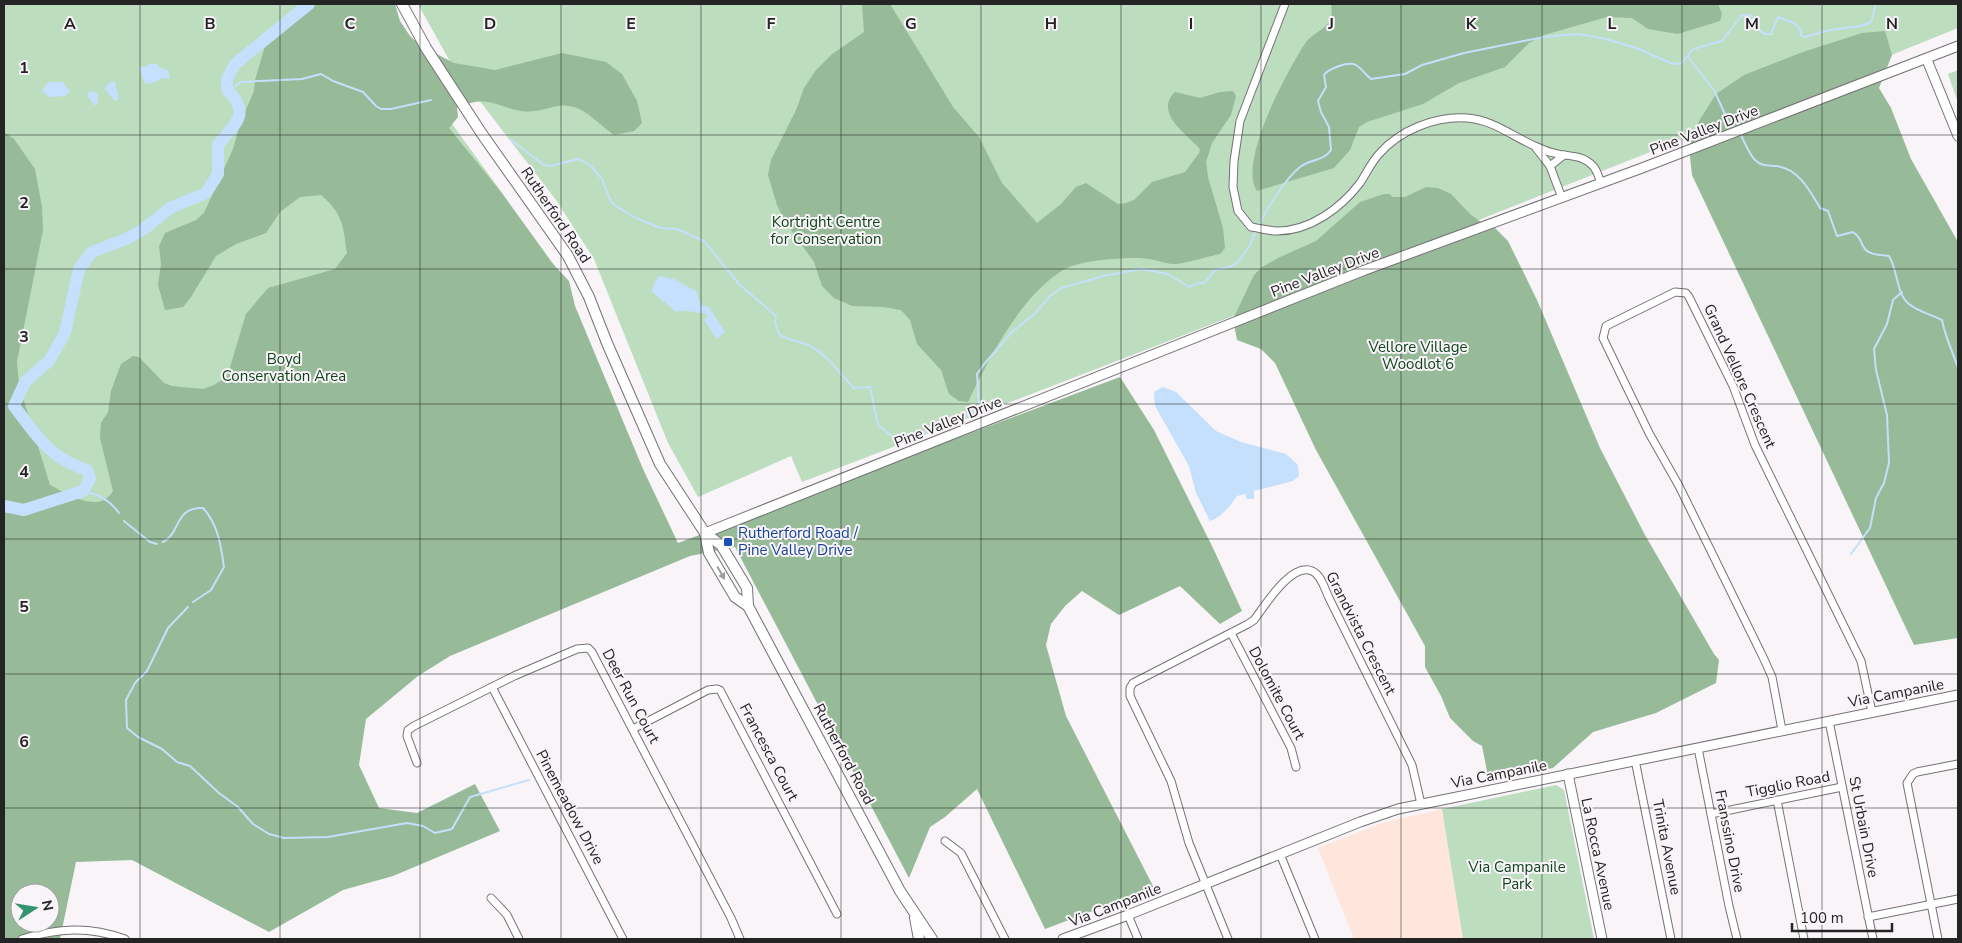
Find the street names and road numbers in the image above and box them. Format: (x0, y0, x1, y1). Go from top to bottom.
street label: Pine Valley Drive (1647, 100, 1761, 160)
street label: Rutherford Road (516, 163, 596, 267)
street label: Pine Valley Drive (1268, 242, 1382, 302)
street label: Grand Vellore Crescent (1699, 301, 1781, 452)
street label: Pine Valley Drive (891, 391, 1005, 453)
street label: Grandvista Crescent (1321, 568, 1401, 699)
street label: Dolomite Court (1244, 643, 1310, 744)
street label: Deer Run Court (598, 645, 665, 747)
street label: Via Campanile (1845, 674, 1946, 712)
street label: Francesca Court (735, 700, 803, 805)
street label: Rutherford Road (809, 700, 879, 808)
street label: Pinemeadow Drive (531, 746, 609, 868)
street label: Via Campanile (1448, 755, 1549, 793)
street label: Tigglio Road (1744, 766, 1832, 802)
street label: St Urbain Drive (1844, 775, 1884, 879)
street label: Franssino Drive (1710, 788, 1750, 894)
street label: La Rocca Avenue (1576, 796, 1620, 912)
street label: Trinita Avenue (1648, 798, 1686, 896)
street label: Via Campanile (1065, 878, 1164, 932)

